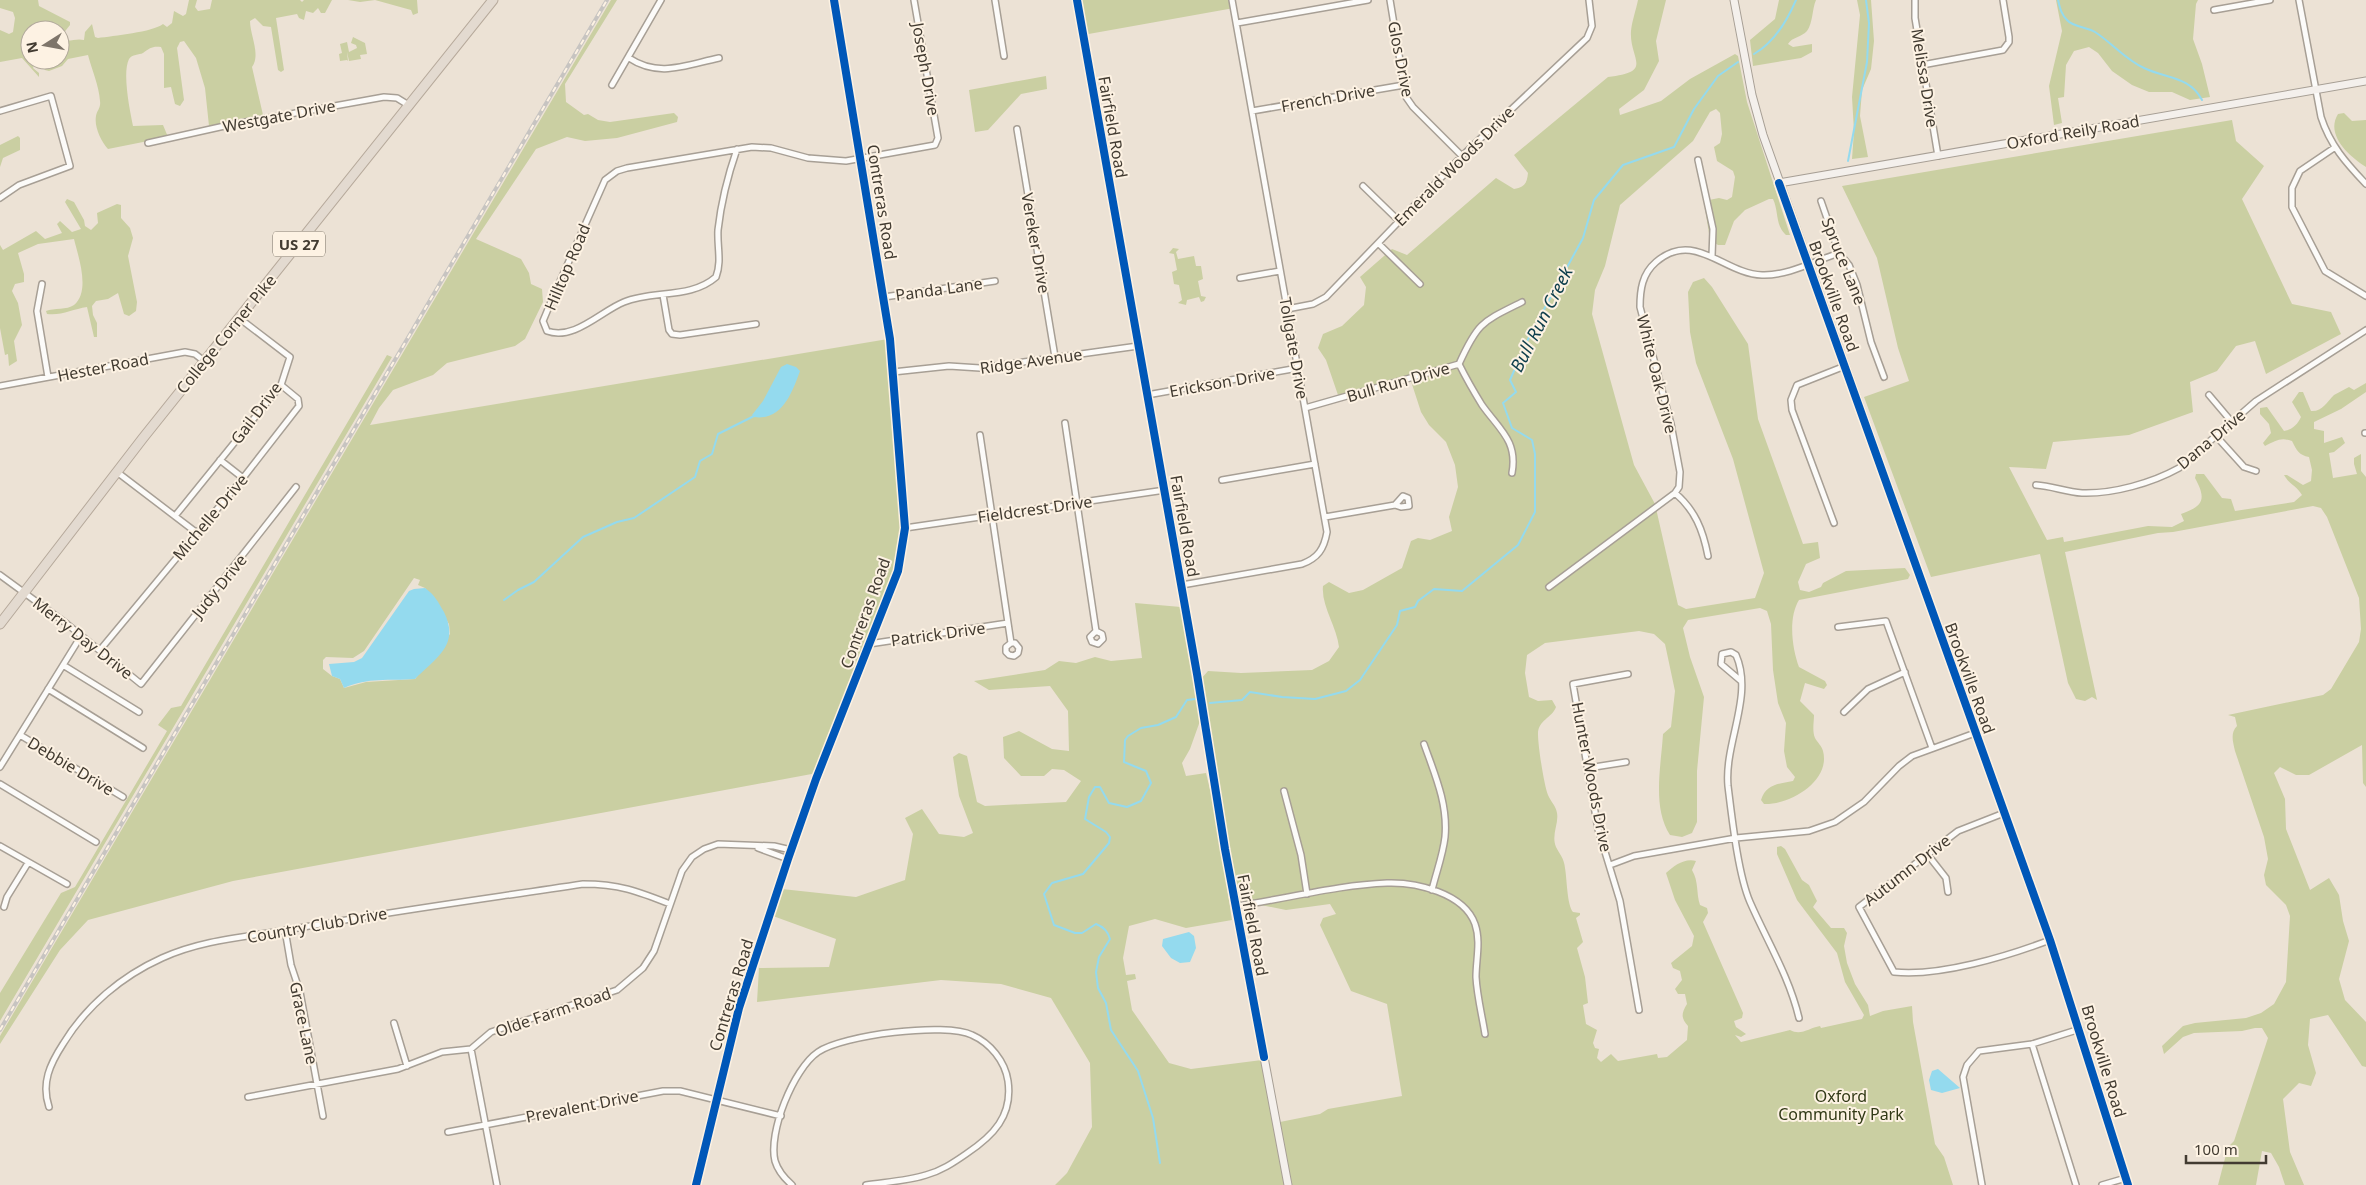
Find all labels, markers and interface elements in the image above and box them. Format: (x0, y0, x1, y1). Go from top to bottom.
street label: Joseph Drive (907, 19, 945, 117)
street label: Glos Drive (1383, 19, 1419, 99)
north arrow (20, 20, 70, 70)
street label: Melissa Drive (1906, 27, 1944, 129)
text: N (21, 40, 42, 55)
street label: Fairfield Road (1093, 74, 1133, 180)
street label: French Drive (1279, 79, 1377, 117)
street label: Westgate Drive (221, 94, 337, 138)
street label: Emerald Woods Drive (1389, 101, 1519, 231)
street label: Oxford Reily Road (2005, 109, 2141, 155)
street label: Contreras Road (862, 143, 902, 261)
street label: Vereker Drive (1016, 191, 1056, 295)
street label: Spruce Lane (1817, 214, 1871, 308)
street label: Hilltop Road (539, 220, 595, 314)
road number: US 27 (273, 232, 325, 256)
street label: Brookville Road (1804, 237, 1864, 355)
water label: Bull Run Creek (1504, 261, 1578, 376)
street label: College Corner Pike (171, 270, 281, 398)
street label: Panda Lane (894, 272, 984, 306)
street label: Tollgate Drive (1274, 295, 1314, 401)
street label: White Oak Drive (1632, 312, 1682, 436)
street label: Ridge Avenue (978, 343, 1084, 379)
street label: Hester Road (55, 347, 151, 387)
street label: Bull Run Drive (1344, 357, 1452, 407)
street label: Erickson Drive (1167, 362, 1277, 402)
street label: Gail Drive (225, 377, 287, 449)
street label: Dana Drive (2172, 404, 2250, 474)
street label: Michelle Drive (167, 469, 253, 565)
street label: Fairfield Road (1165, 473, 1205, 579)
street label: Fieldcrest Drive (976, 490, 1094, 528)
street label: Judy Drive (185, 550, 251, 624)
street label: Contreras Road (835, 555, 895, 671)
street label: Merry Day Drive (28, 592, 138, 684)
street label: Patrick Drive (889, 616, 987, 652)
street label: Brookville Road (1940, 619, 2000, 737)
street label: Hunter Woods Drive (1567, 700, 1617, 854)
street label: Debbie Drive (24, 732, 118, 800)
street label: Autumn Drive (1859, 829, 1955, 911)
street label: Fairfield Road (1232, 872, 1274, 978)
street label: Country Club Drive (245, 902, 389, 948)
street label: Contreras Road (703, 936, 759, 1054)
street label: Grace Lane (285, 980, 323, 1066)
street label: Olde Farm Road (492, 982, 614, 1042)
street label: Brookville Road (2076, 1002, 2132, 1120)
street label: Prevalent Drive (524, 1084, 640, 1128)
park label: Oxford Community Park (1778, 1085, 1904, 1125)
scale bar (2186, 1132, 2266, 1164)
text: 100 m (2194, 1139, 2238, 1159)

